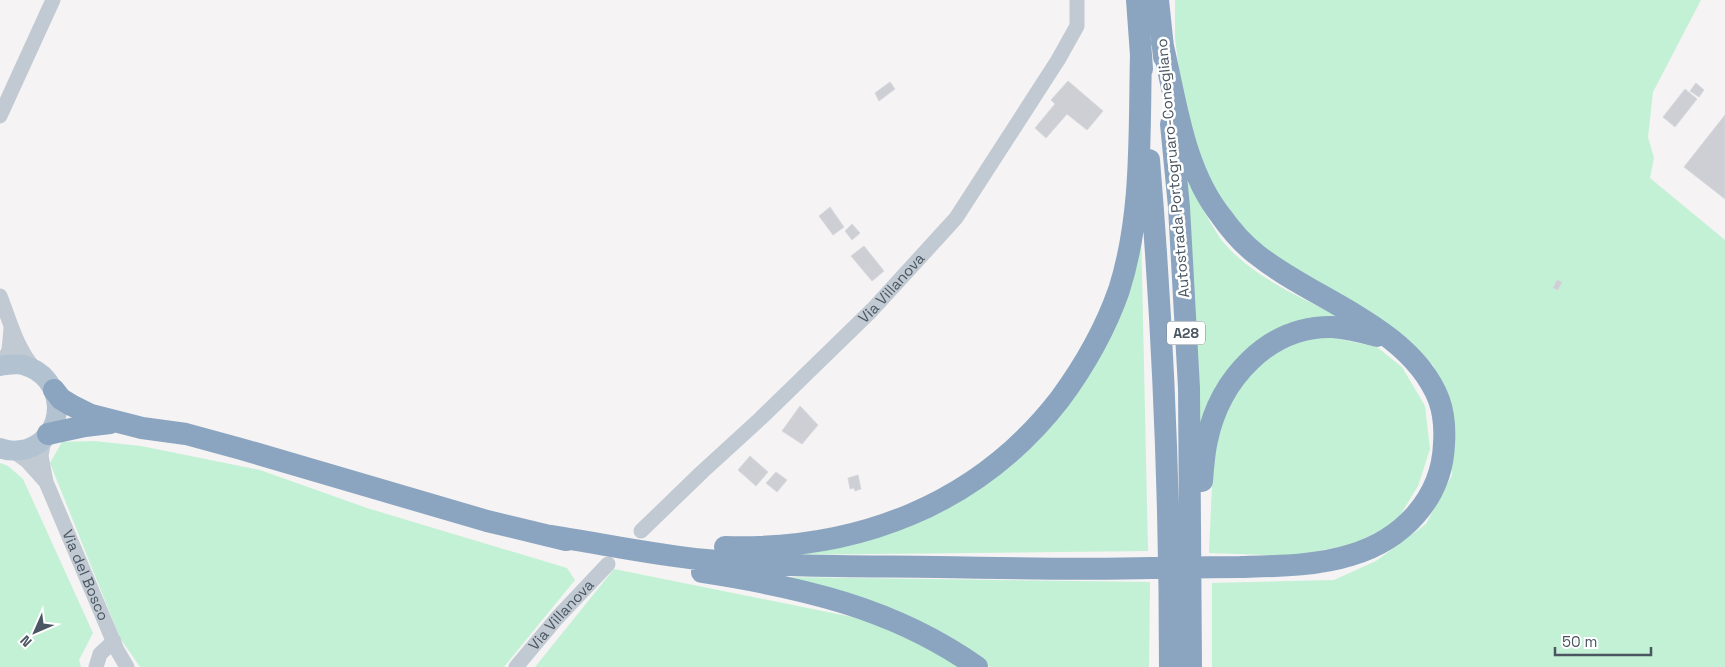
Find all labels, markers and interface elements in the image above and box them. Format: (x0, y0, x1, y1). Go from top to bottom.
street label: Autostrada Portogruaro-Conegliano (1152, 38, 1193, 299)
street label: Via Villanova (854, 249, 929, 327)
road number: A28 (1167, 322, 1205, 344)
street label: Via del Bosco (58, 527, 114, 623)
street label: Via Villanova (524, 575, 598, 654)
north arrow (10, 607, 60, 657)
scale bar (1555, 624, 1651, 656)
text: N (16, 632, 35, 651)
text: 50 m (1562, 632, 1597, 651)

